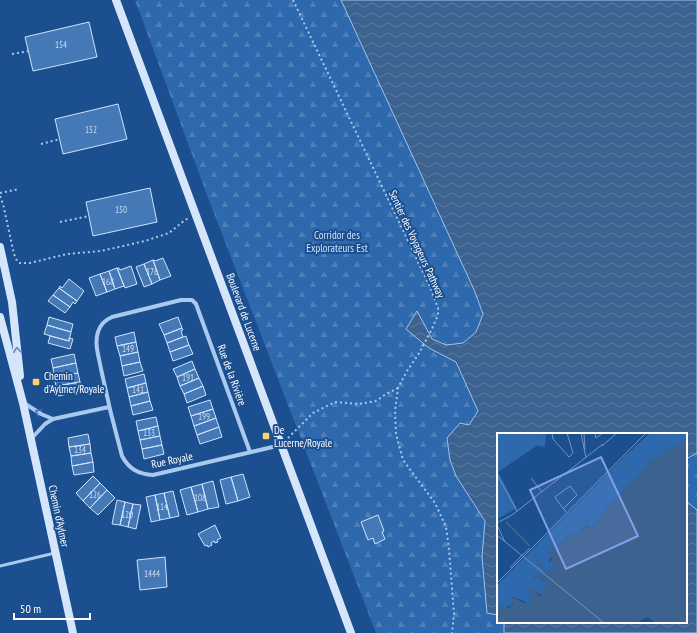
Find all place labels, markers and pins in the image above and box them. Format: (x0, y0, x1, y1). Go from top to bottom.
place label: Chemin d'Aylmer/Royale (44, 369, 105, 396)
marker: Chemin d'Aylmer/Royale (31, 377, 41, 387)
place label: De Lucerne/Royale (274, 423, 333, 450)
marker: De Lucerne/Royale (261, 431, 271, 441)

